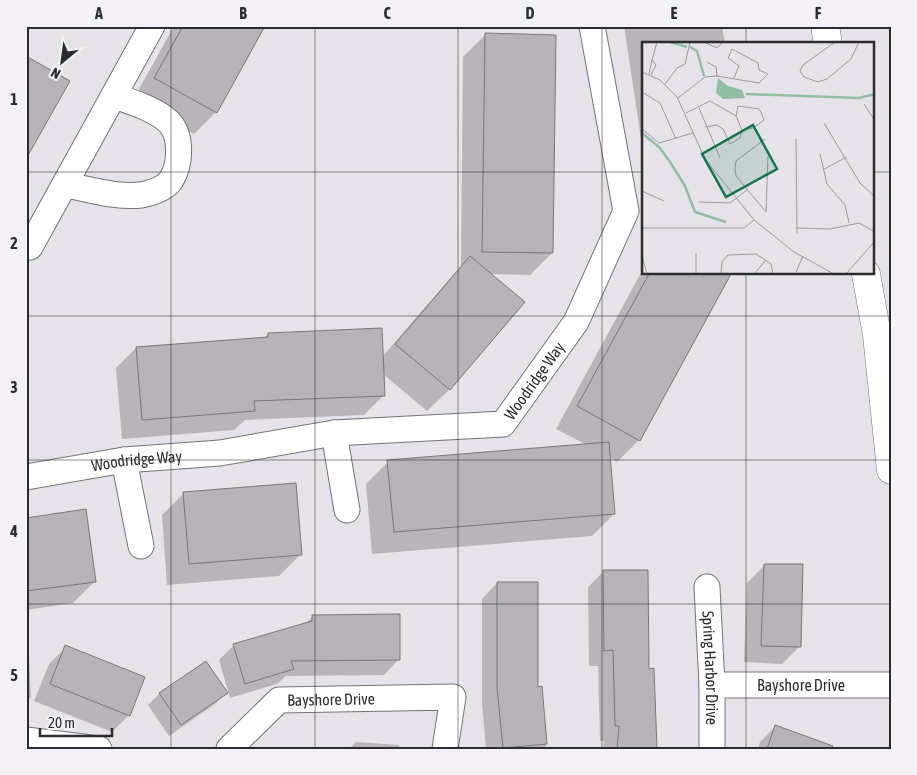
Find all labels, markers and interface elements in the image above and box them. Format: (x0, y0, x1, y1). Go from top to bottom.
text: A (94, 4, 103, 22)
text: B (239, 4, 247, 22)
text: C (383, 4, 391, 22)
text: D (526, 4, 535, 22)
text: E (671, 4, 678, 22)
text: F (815, 4, 822, 22)
north arrow (38, 38, 88, 88)
inset map (642, 42, 874, 275)
text: N (48, 64, 63, 82)
text: 1 (10, 90, 18, 108)
text: 2 (10, 234, 18, 252)
street label: Woodridge Way (500, 338, 569, 423)
text: 3 (10, 378, 18, 396)
street label: Woodridge Way (90, 447, 183, 475)
text: 4 (9, 522, 18, 540)
street label: Spring Harbor Drive (699, 610, 721, 725)
text: 5 (10, 666, 18, 684)
street label: Bayshore Drive (757, 676, 845, 695)
street label: Bayshore Drive (287, 689, 375, 710)
scale bar (40, 705, 112, 737)
text: 20 m (48, 714, 75, 731)

